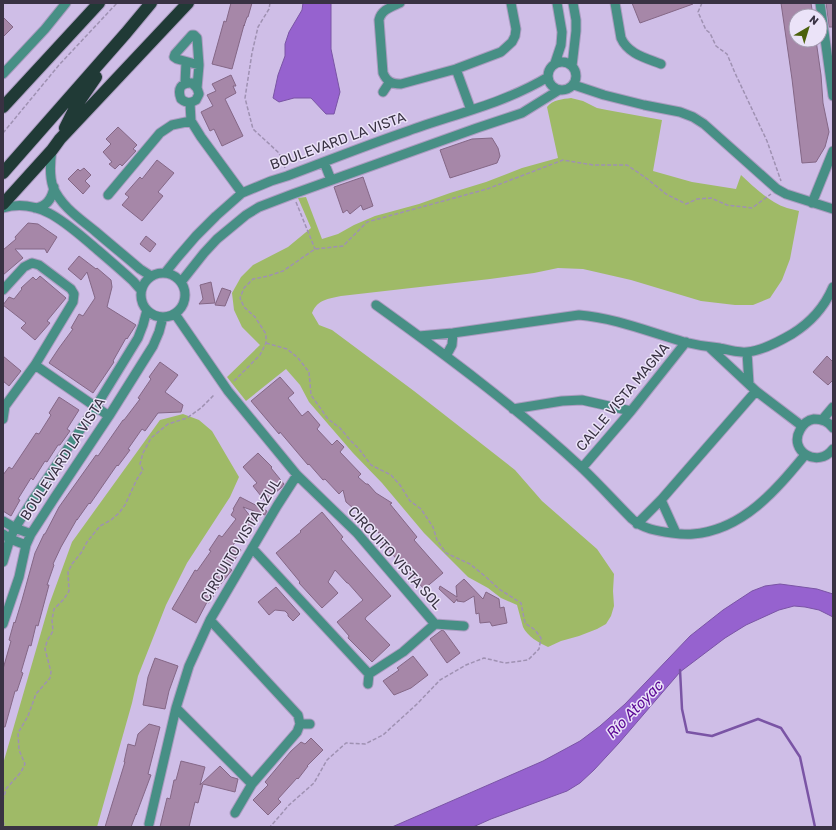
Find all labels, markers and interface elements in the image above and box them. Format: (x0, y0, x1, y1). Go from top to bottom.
north arrow (788, 8, 828, 48)
text: N (807, 13, 821, 28)
street label: BOULEVARD LA VISTA (268, 108, 409, 173)
street label: CALLE VISTA MAGNA (573, 339, 674, 455)
street label: BOULEVARD LA VISTA (17, 394, 109, 524)
street label: CIRCUITO VISTA AZUL (197, 475, 285, 605)
street label: CIRCUITO VISTA SOL (344, 503, 446, 613)
water label: Río Atoyac (603, 676, 667, 742)

